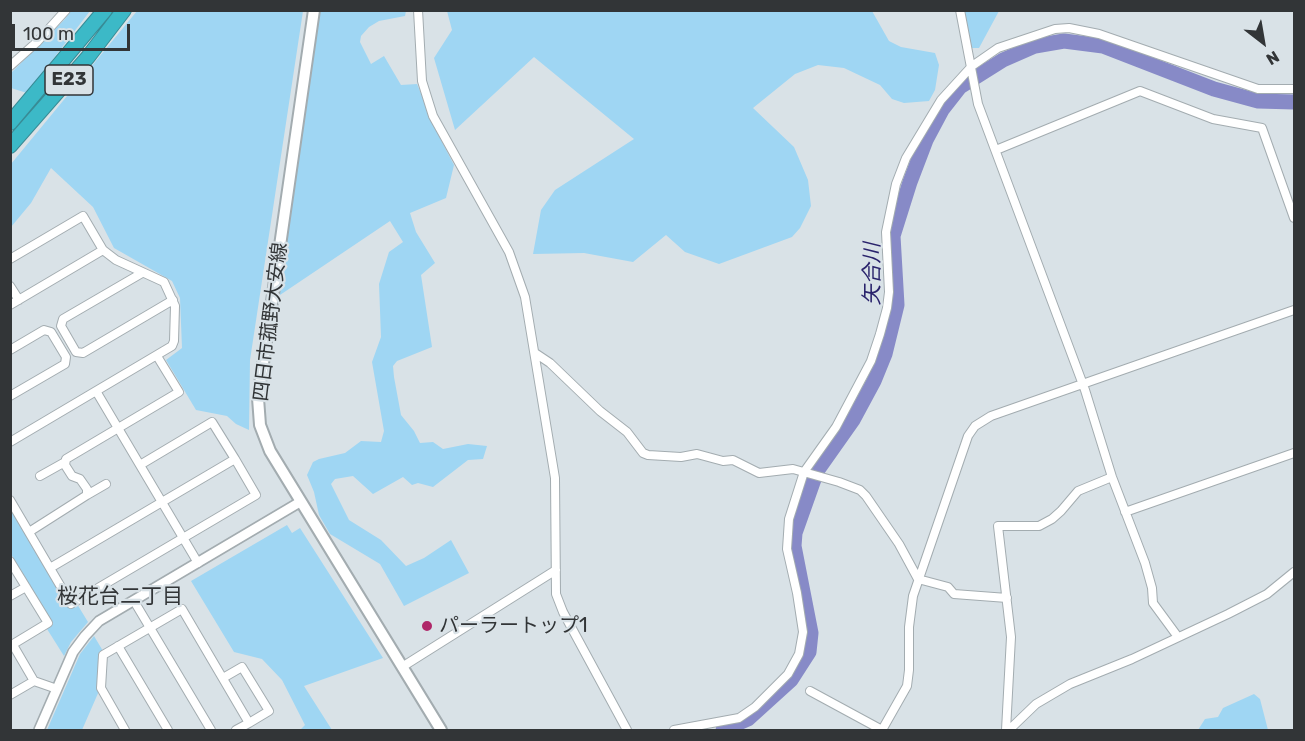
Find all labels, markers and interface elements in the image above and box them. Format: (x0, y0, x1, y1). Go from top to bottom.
scale bar (15, 12, 134, 50)
north arrow (1233, 12, 1293, 72)
text: 100 m (23, 23, 74, 45)
text: N (1263, 47, 1282, 69)
road number: E23 (45, 65, 93, 95)
street label: 四日市菰野大安線 (249, 241, 293, 403)
water label: 矢合川 (860, 243, 886, 305)
district label: 桜花台二丁目 (57, 584, 183, 610)
place label: パーラートップ1 (439, 614, 588, 638)
marker: パーラートップ1 (420, 619, 434, 633)

